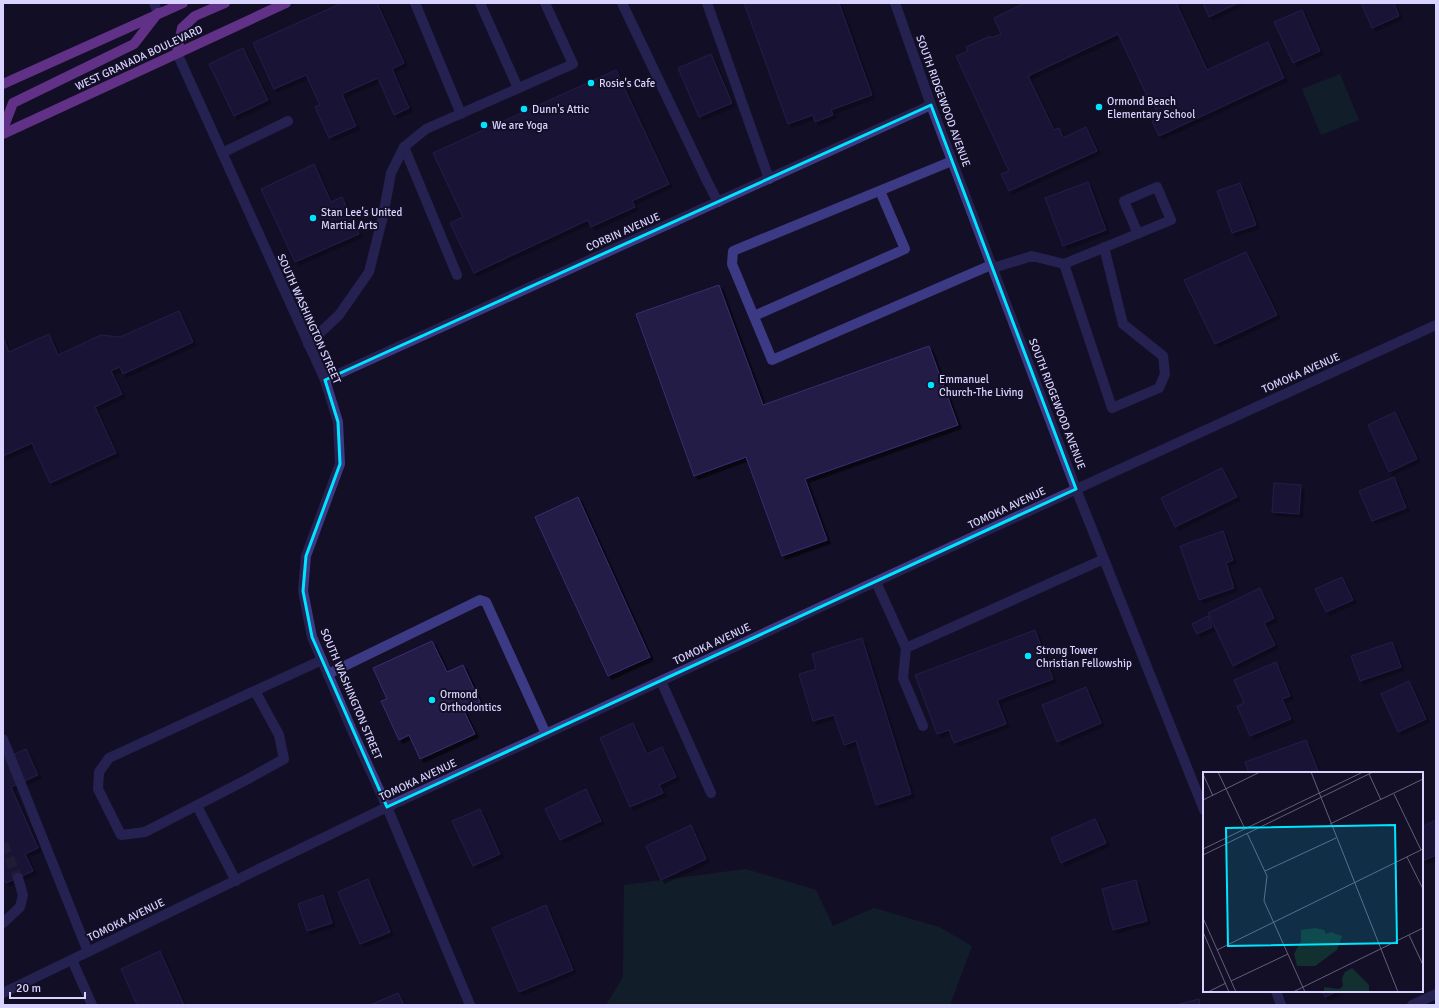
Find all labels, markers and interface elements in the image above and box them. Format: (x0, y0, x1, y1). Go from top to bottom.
street label: WEST GRANADA BOULEVARD (73, 23, 205, 93)
street label: SOUTH RIDGEWOOD AVENUE (913, 33, 973, 169)
place label: Rosie's Cafe (599, 77, 655, 90)
marker: Rosie's Cafe (586, 78, 596, 88)
place label: Ormond Beach Elementary School (1107, 95, 1195, 121)
marker: Ormond Beach Elementary School (1094, 102, 1104, 112)
place label: Dunn's Attic (532, 103, 589, 116)
marker: Dunn's Attic (519, 104, 529, 114)
place label: We are Yoga (492, 119, 549, 132)
marker: We are Yoga (479, 120, 489, 130)
place label: Stan Lee's United Martial Arts (321, 206, 402, 232)
street label: CORBIN AVENUE (584, 210, 662, 254)
marker: Stan Lee's United Martial Arts (308, 213, 318, 223)
street label: SOUTH WASHINGTON STREET (274, 252, 344, 387)
street label: SOUTH RIDGEWOOD AVENUE (1026, 337, 1088, 471)
street label: TOMOKA AVENUE (1260, 350, 1342, 396)
place label: Emmanuel Church-The Living (939, 373, 1024, 399)
marker: Emmanuel Church-The Living (926, 380, 936, 390)
street label: TOMOKA AVENUE (966, 484, 1048, 532)
street label: TOMOKA AVENUE (671, 620, 753, 668)
street label: SOUTH WASHINGTON STREET (317, 627, 385, 762)
place label: Strong Tower Christian Fellowship (1036, 644, 1132, 670)
marker: Strong Tower Christian Fellowship (1023, 651, 1033, 661)
place label: Ormond Orthodontics (440, 688, 502, 714)
marker: Ormond Orthodontics (427, 695, 437, 705)
street label: TOMOKA AVENUE (377, 756, 459, 804)
inset map (1203, 772, 1423, 992)
street label: TOMOKA AVENUE (85, 896, 167, 944)
scale bar (10, 974, 85, 1000)
text: 20 m (16, 981, 41, 996)

